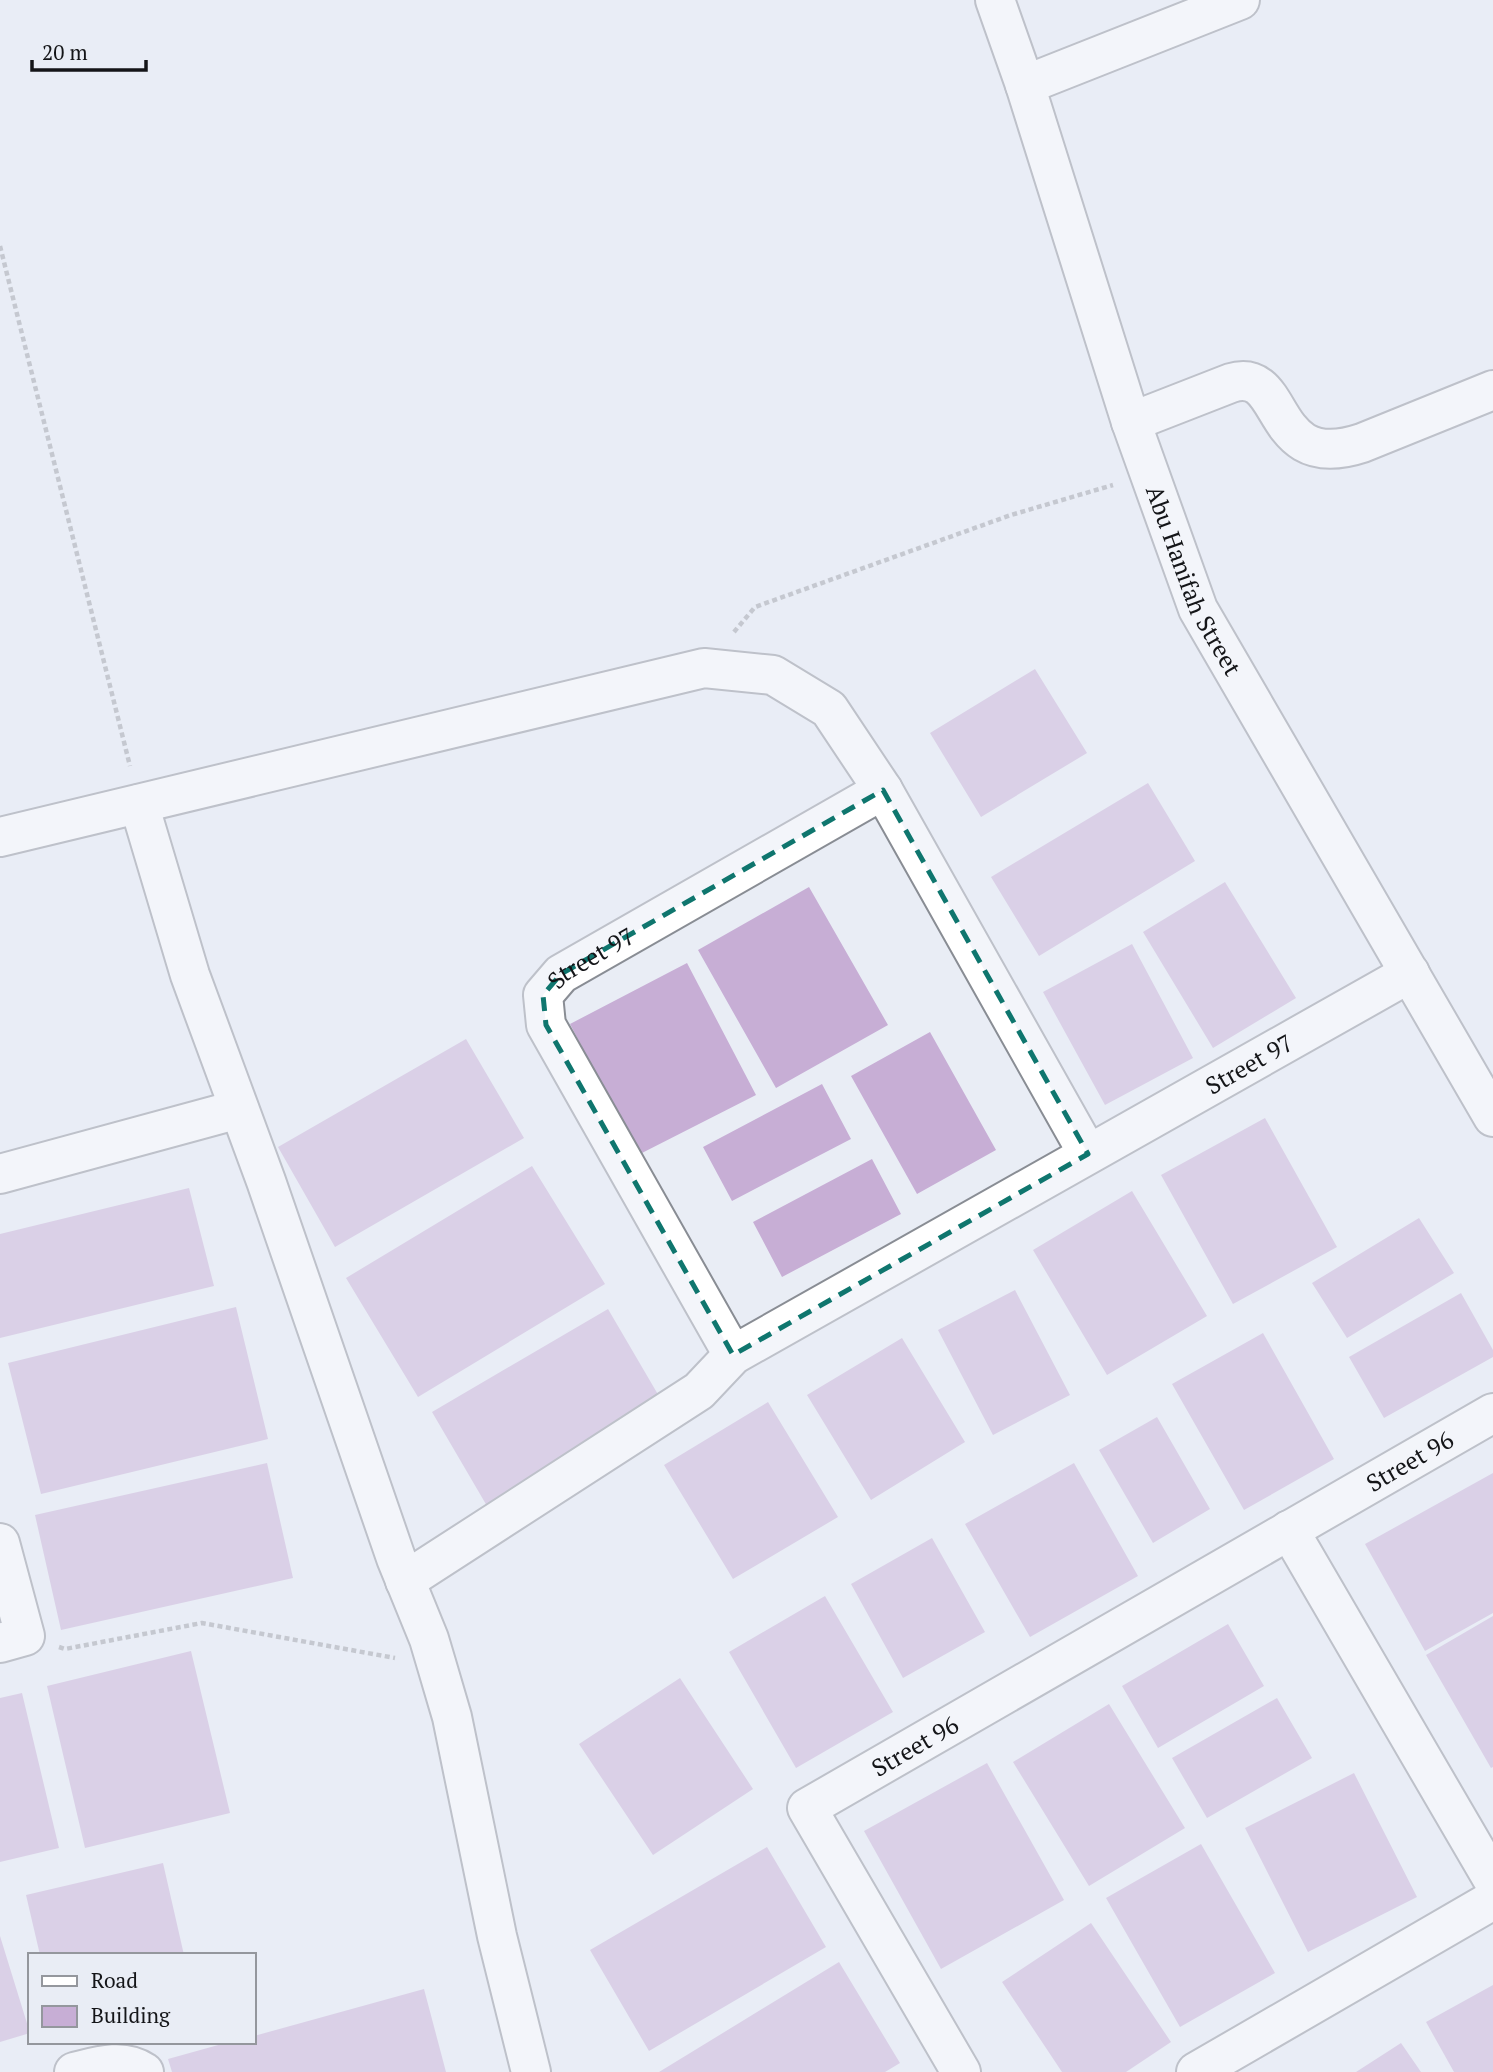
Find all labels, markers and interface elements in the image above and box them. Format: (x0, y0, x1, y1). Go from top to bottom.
scale bar (32, 28, 145, 72)
text: 20 m (42, 38, 88, 66)
street label: Abu Hanifah Street (1139, 481, 1249, 681)
street label: Street 97 (540, 920, 640, 995)
street label: Street 97 (1200, 1026, 1298, 1101)
street label: Street 96 (1360, 1423, 1459, 1499)
street label: Street 96 (865, 1708, 964, 1784)
legend (28, 1953, 256, 2044)
text: Road (91, 1966, 138, 1994)
text: Building (91, 2001, 171, 2029)

